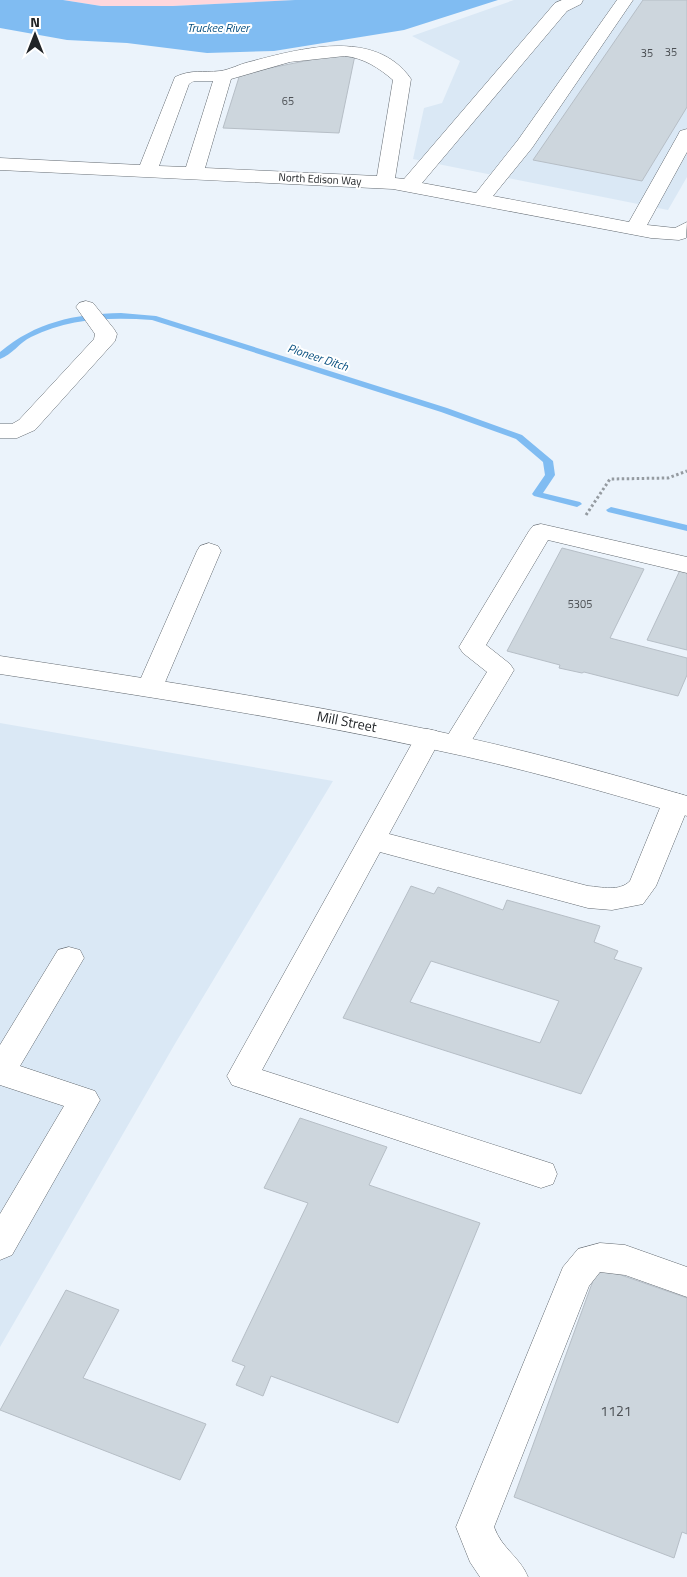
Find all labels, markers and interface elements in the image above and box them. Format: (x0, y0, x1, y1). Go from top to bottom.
north arrow (10, 10, 60, 60)
text: N (30, 11, 40, 32)
water label: Truckee River (187, 18, 251, 37)
house number: 35 (665, 44, 677, 60)
house number: 35 (641, 45, 653, 61)
house number: 65 (282, 93, 294, 109)
street label: North Edison Way (278, 169, 363, 189)
water label: Pioneer Ditch (285, 338, 352, 376)
house number: 5305 (568, 596, 592, 612)
street label: Mill Street (315, 705, 379, 737)
house number: 1121 (600, 1400, 632, 1421)

